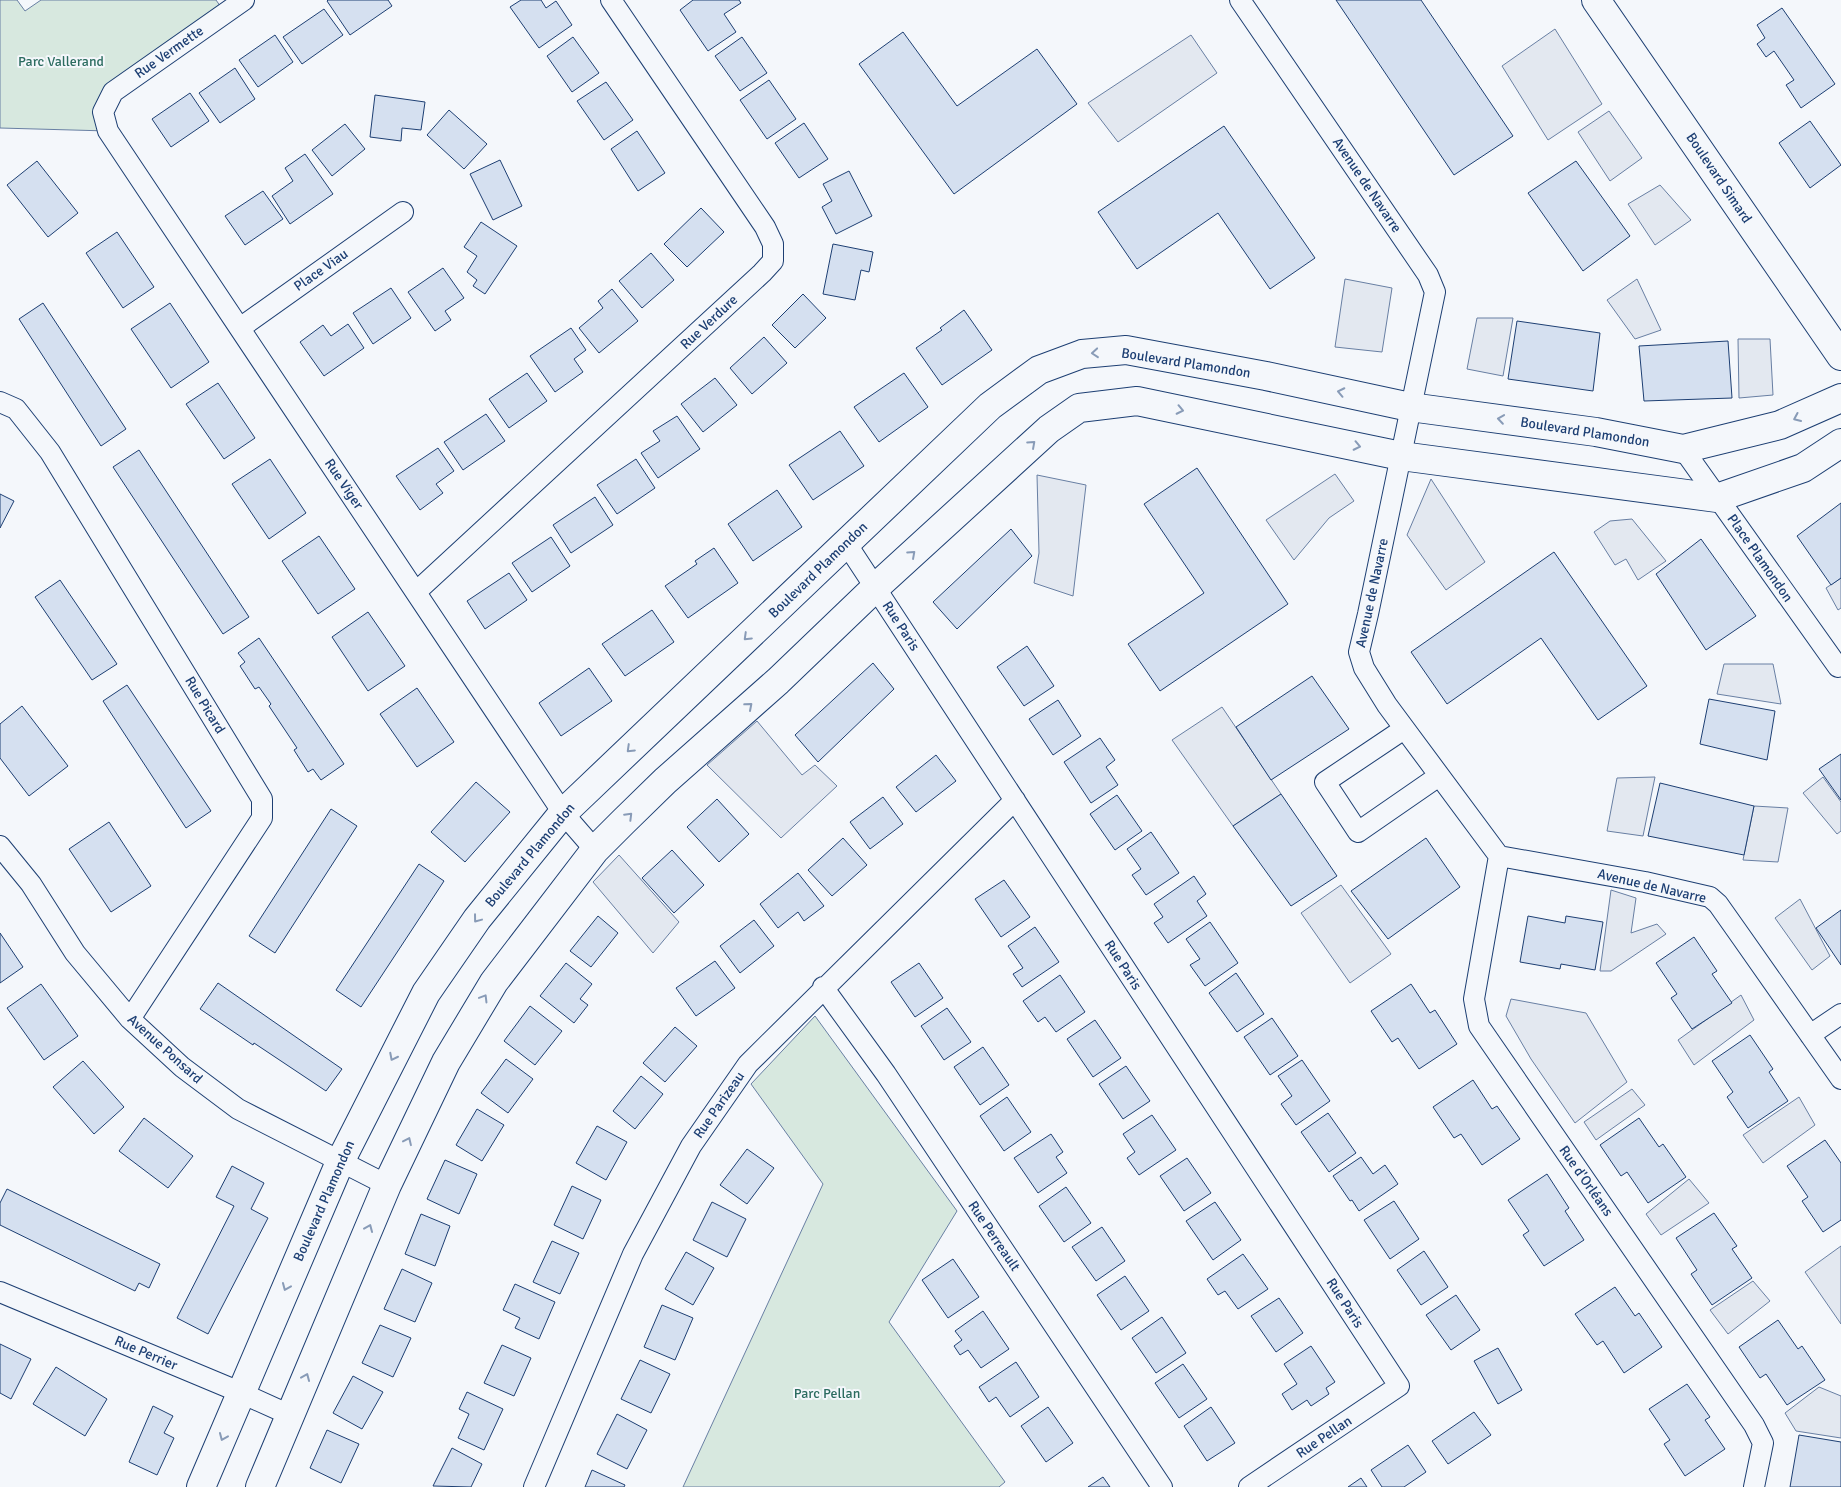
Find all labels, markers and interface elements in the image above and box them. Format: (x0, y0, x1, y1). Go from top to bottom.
street label: Rue Vermette (131, 22, 207, 82)
park label: Parc Vallerand (18, 53, 104, 70)
street label: Boulevard Simard (1682, 130, 1756, 226)
street label: Avenue de Navarre (1329, 134, 1405, 236)
street label: Place Viau (291, 245, 351, 295)
street label: Rue Verdure (677, 291, 741, 353)
street label: Boulevard Plamondon (1120, 344, 1252, 382)
one-way arrow (1091, 347, 1099, 358)
one-way arrow (1337, 387, 1345, 398)
one-way arrow (1176, 404, 1185, 415)
one-way arrow (1793, 412, 1802, 422)
street label: Boulevard Plamondon (1519, 413, 1651, 451)
one-way arrow (1497, 414, 1505, 425)
one-way arrow (1026, 441, 1035, 450)
one-way arrow (1352, 441, 1361, 451)
street label: Rue Viger (321, 456, 368, 513)
street label: Place Plamondon (1723, 511, 1797, 605)
street label: Boulevard Plamondon (765, 518, 871, 622)
street label: Avenue de Navarre (1352, 537, 1392, 649)
one-way arrow (906, 551, 915, 560)
street label: Rue Paris (879, 598, 923, 654)
one-way arrow (744, 631, 753, 640)
street label: Rue Picard (181, 673, 229, 737)
one-way arrow (744, 703, 753, 712)
one-way arrow (626, 743, 635, 752)
street label: Boulevard Plamondon (481, 799, 579, 911)
one-way arrow (624, 813, 633, 822)
street label: Avenue de Navarre (1596, 865, 1708, 907)
one-way arrow (475, 913, 483, 922)
street label: Rue Paris (1101, 937, 1145, 993)
one-way arrow (478, 994, 488, 1003)
street label: Avenue Ponsard (124, 1011, 206, 1087)
one-way arrow (389, 1052, 399, 1061)
street label: Rue Parizeau (690, 1068, 748, 1142)
one-way arrow (402, 1137, 412, 1146)
street label: Boulevard Plamondon (290, 1138, 358, 1264)
street label: Rue d'Orléans (1555, 1142, 1617, 1220)
street label: Rue Perreault (964, 1198, 1024, 1274)
one-way arrow (363, 1224, 374, 1233)
street label: Rue Paris (1323, 1275, 1367, 1331)
one-way arrow (281, 1282, 292, 1291)
street label: Rue Perrier (112, 1332, 181, 1374)
one-way arrow (300, 1374, 310, 1382)
park label: Parc Pellan (794, 1385, 860, 1402)
street label: Rue Pellan (1293, 1412, 1355, 1462)
one-way arrow (218, 1432, 229, 1441)

